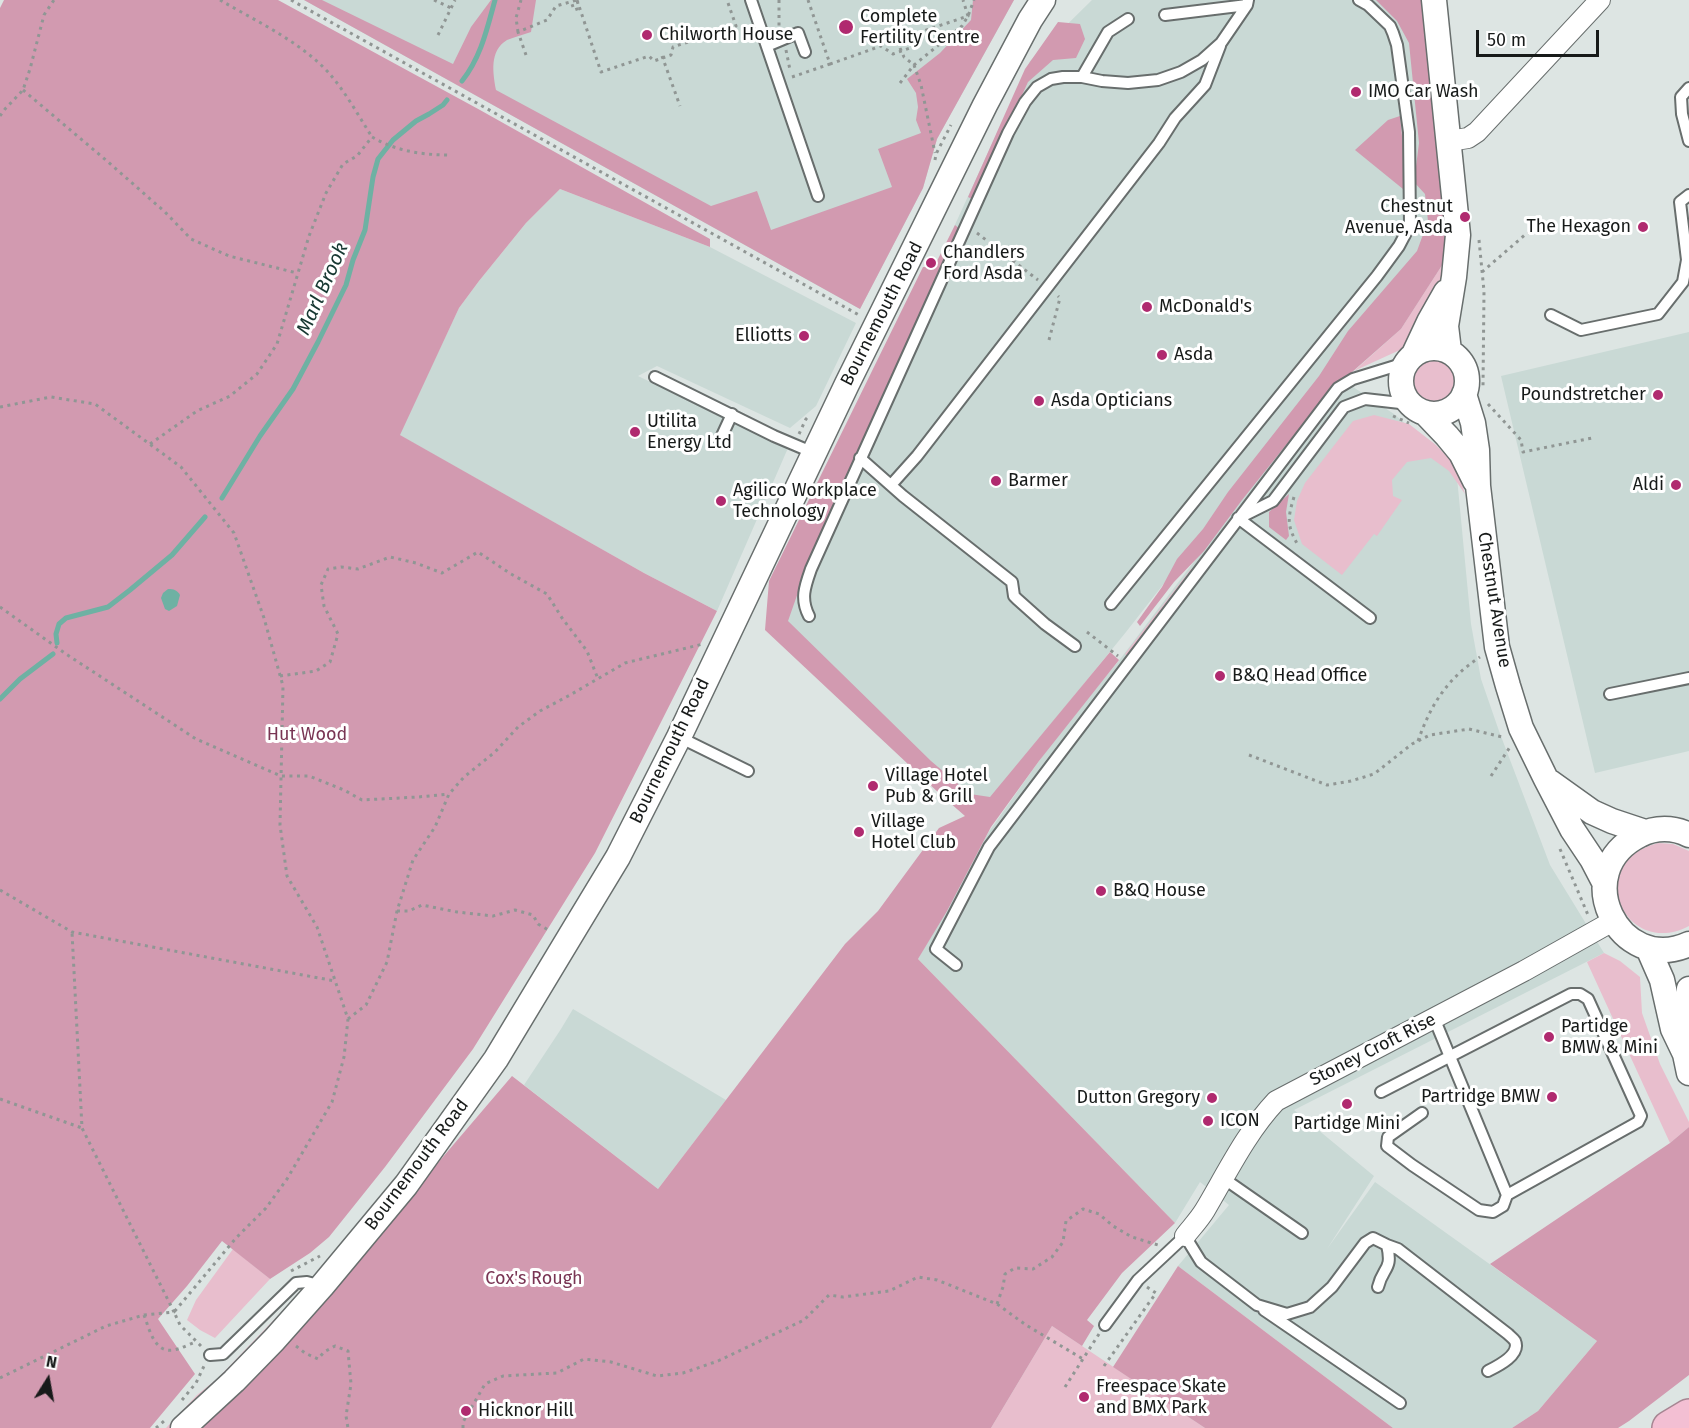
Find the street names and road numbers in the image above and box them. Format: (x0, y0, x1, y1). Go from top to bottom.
street label: Bournemouth Road (836, 238, 928, 390)
street label: Chestnut Avenue (1473, 531, 1515, 669)
street label: Bournemouth Road (625, 675, 715, 827)
street label: Stoney Croft Rise (1306, 1009, 1440, 1091)
street label: Bournemouth Road (361, 1095, 473, 1235)

